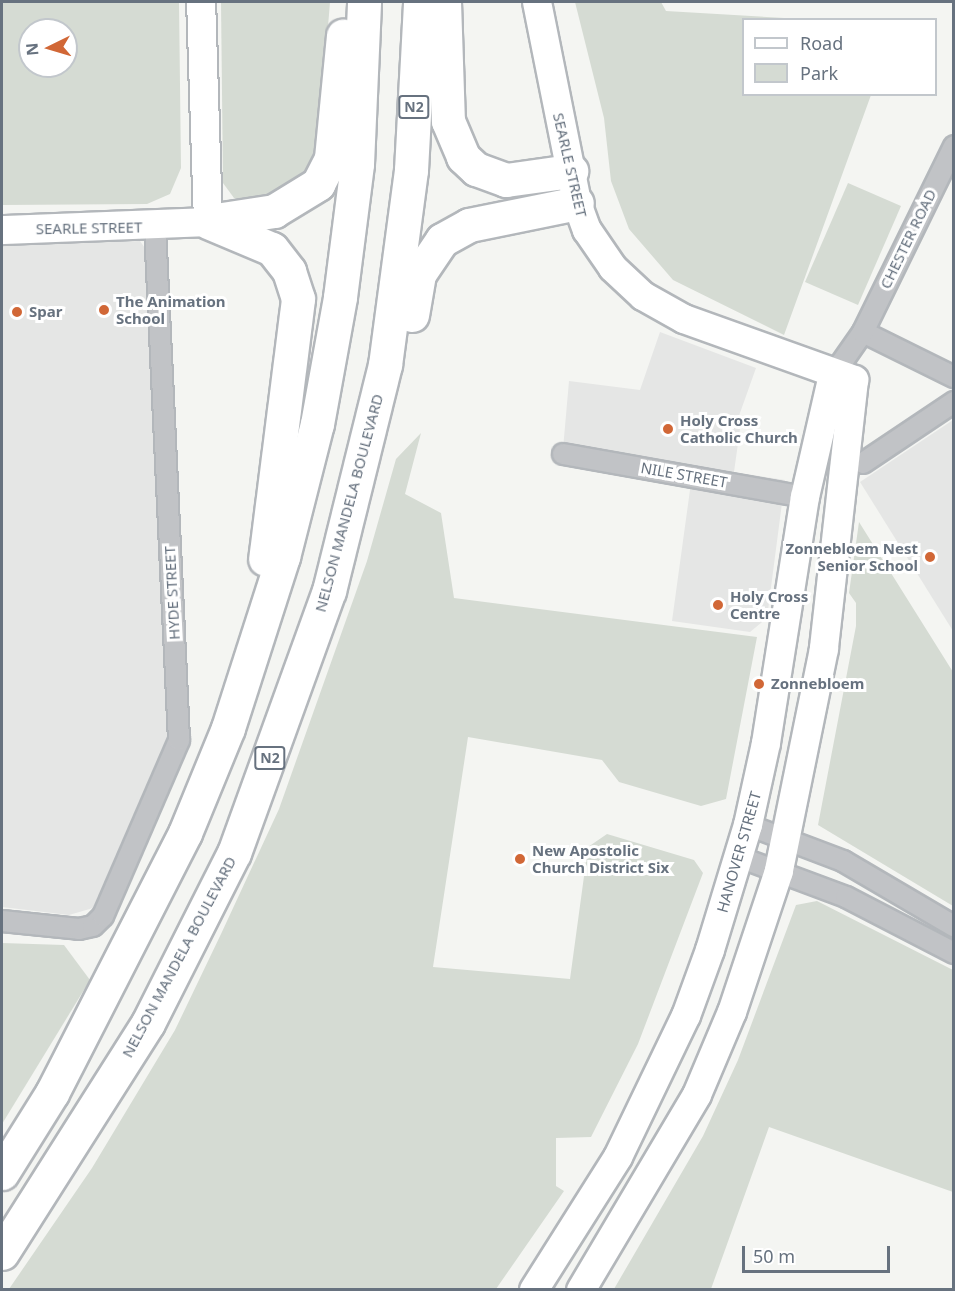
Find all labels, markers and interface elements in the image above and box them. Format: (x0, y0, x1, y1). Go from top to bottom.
north arrow (18, 18, 78, 78)
legend (742, 18, 937, 96)
text: Road (800, 31, 843, 55)
text: N (21, 42, 44, 57)
text: Park (800, 61, 838, 85)
road number: N2 (398, 96, 430, 118)
street label: SEARLE STREET (549, 111, 591, 219)
street label: CHESTER ROAD (876, 186, 940, 292)
street label: SEARLE STREET (36, 218, 142, 238)
place label: The Animation School (116, 292, 226, 327)
place label: Spar (29, 303, 62, 321)
marker: The Animation School (97, 303, 111, 317)
marker: Spar (10, 305, 24, 319)
street label: NELSON MANDELA BOULEVARD (311, 392, 387, 614)
place label: Holy Cross Catholic Church (680, 411, 798, 446)
marker: Holy Cross Catholic Church (661, 422, 675, 436)
street label: NILE STREET (639, 459, 729, 491)
place label: Zonnebloem Nest Senior School (785, 539, 918, 574)
street label: HYDE STREET (161, 546, 183, 640)
marker: Zonnebloem Nest Senior School (923, 550, 937, 564)
place label: Holy Cross Centre (730, 587, 808, 622)
marker: Holy Cross Centre (711, 598, 725, 612)
place label: Zonnebloem (771, 675, 864, 693)
marker: Zonnebloem (752, 677, 766, 691)
road number: N2 (254, 747, 286, 769)
street label: HANOVER STREET (713, 789, 765, 915)
place label: New Apostolic Church District Six (532, 841, 669, 876)
marker: New Apostolic Church District Six (513, 852, 527, 866)
street label: NELSON MANDELA BOULEVARD (118, 853, 240, 1061)
scale bar (745, 1234, 894, 1272)
text: 50 m (753, 1244, 795, 1268)

